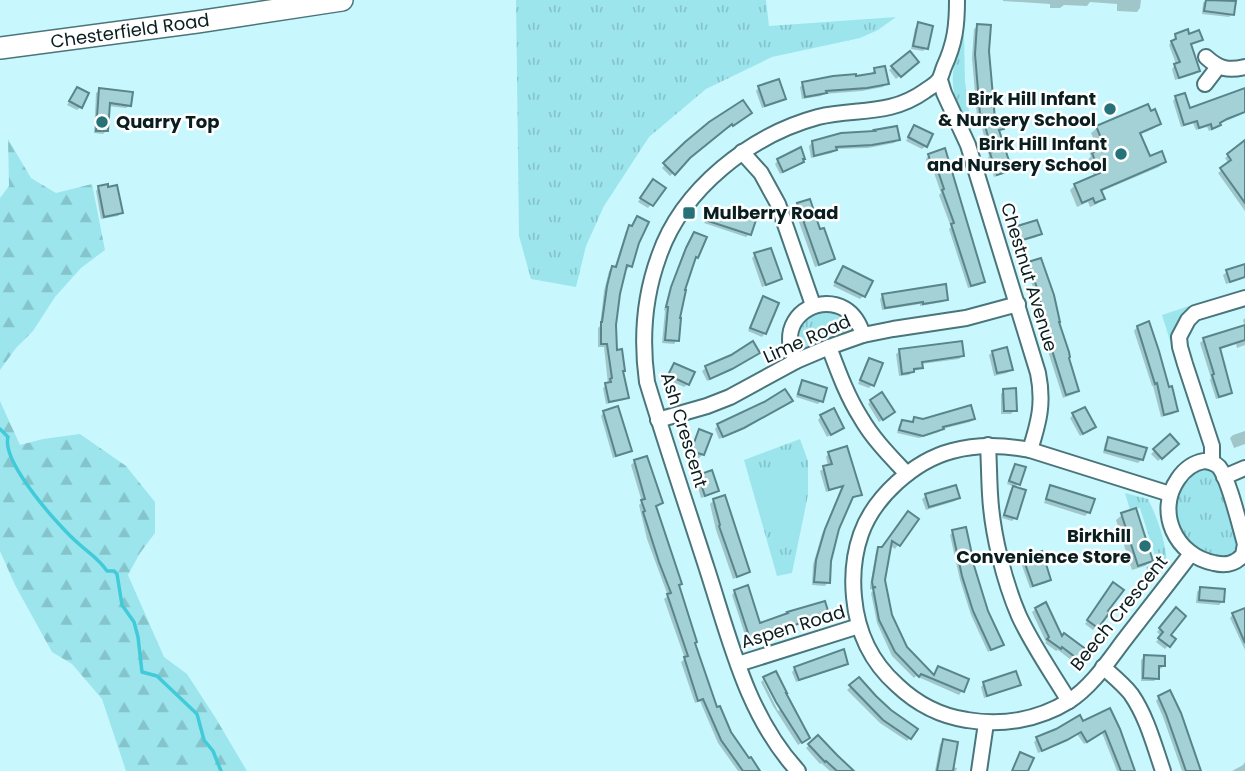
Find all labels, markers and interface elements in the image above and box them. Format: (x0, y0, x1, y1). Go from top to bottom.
street label: Chesterfield Road (49, 7, 211, 54)
place label: Birk Hill Infant & Nursery School (938, 86, 1096, 132)
marker: Birk Hill Infant & Nursery School (1102, 101, 1118, 117)
place label: Quarry Top (116, 109, 219, 134)
marker: Quarry Top (94, 114, 110, 130)
place label: Birk Hill Infant and Nursery School (927, 131, 1107, 177)
marker: Birk Hill Infant and Nursery School (1113, 146, 1129, 162)
street label: Chestnut Avenue (995, 199, 1064, 354)
place label: Mulberry Road (703, 200, 839, 225)
marker: Mulberry Road (681, 205, 697, 221)
street label: Lime Road (759, 308, 855, 369)
street label: Ash Crescent (655, 369, 714, 490)
place label: Birkhill Convenience Store (956, 523, 1131, 569)
marker: Birkhill Convenience Store (1137, 538, 1153, 554)
street label: Beech Crescent (1064, 550, 1173, 676)
street label: Aspen Road (738, 599, 848, 654)

